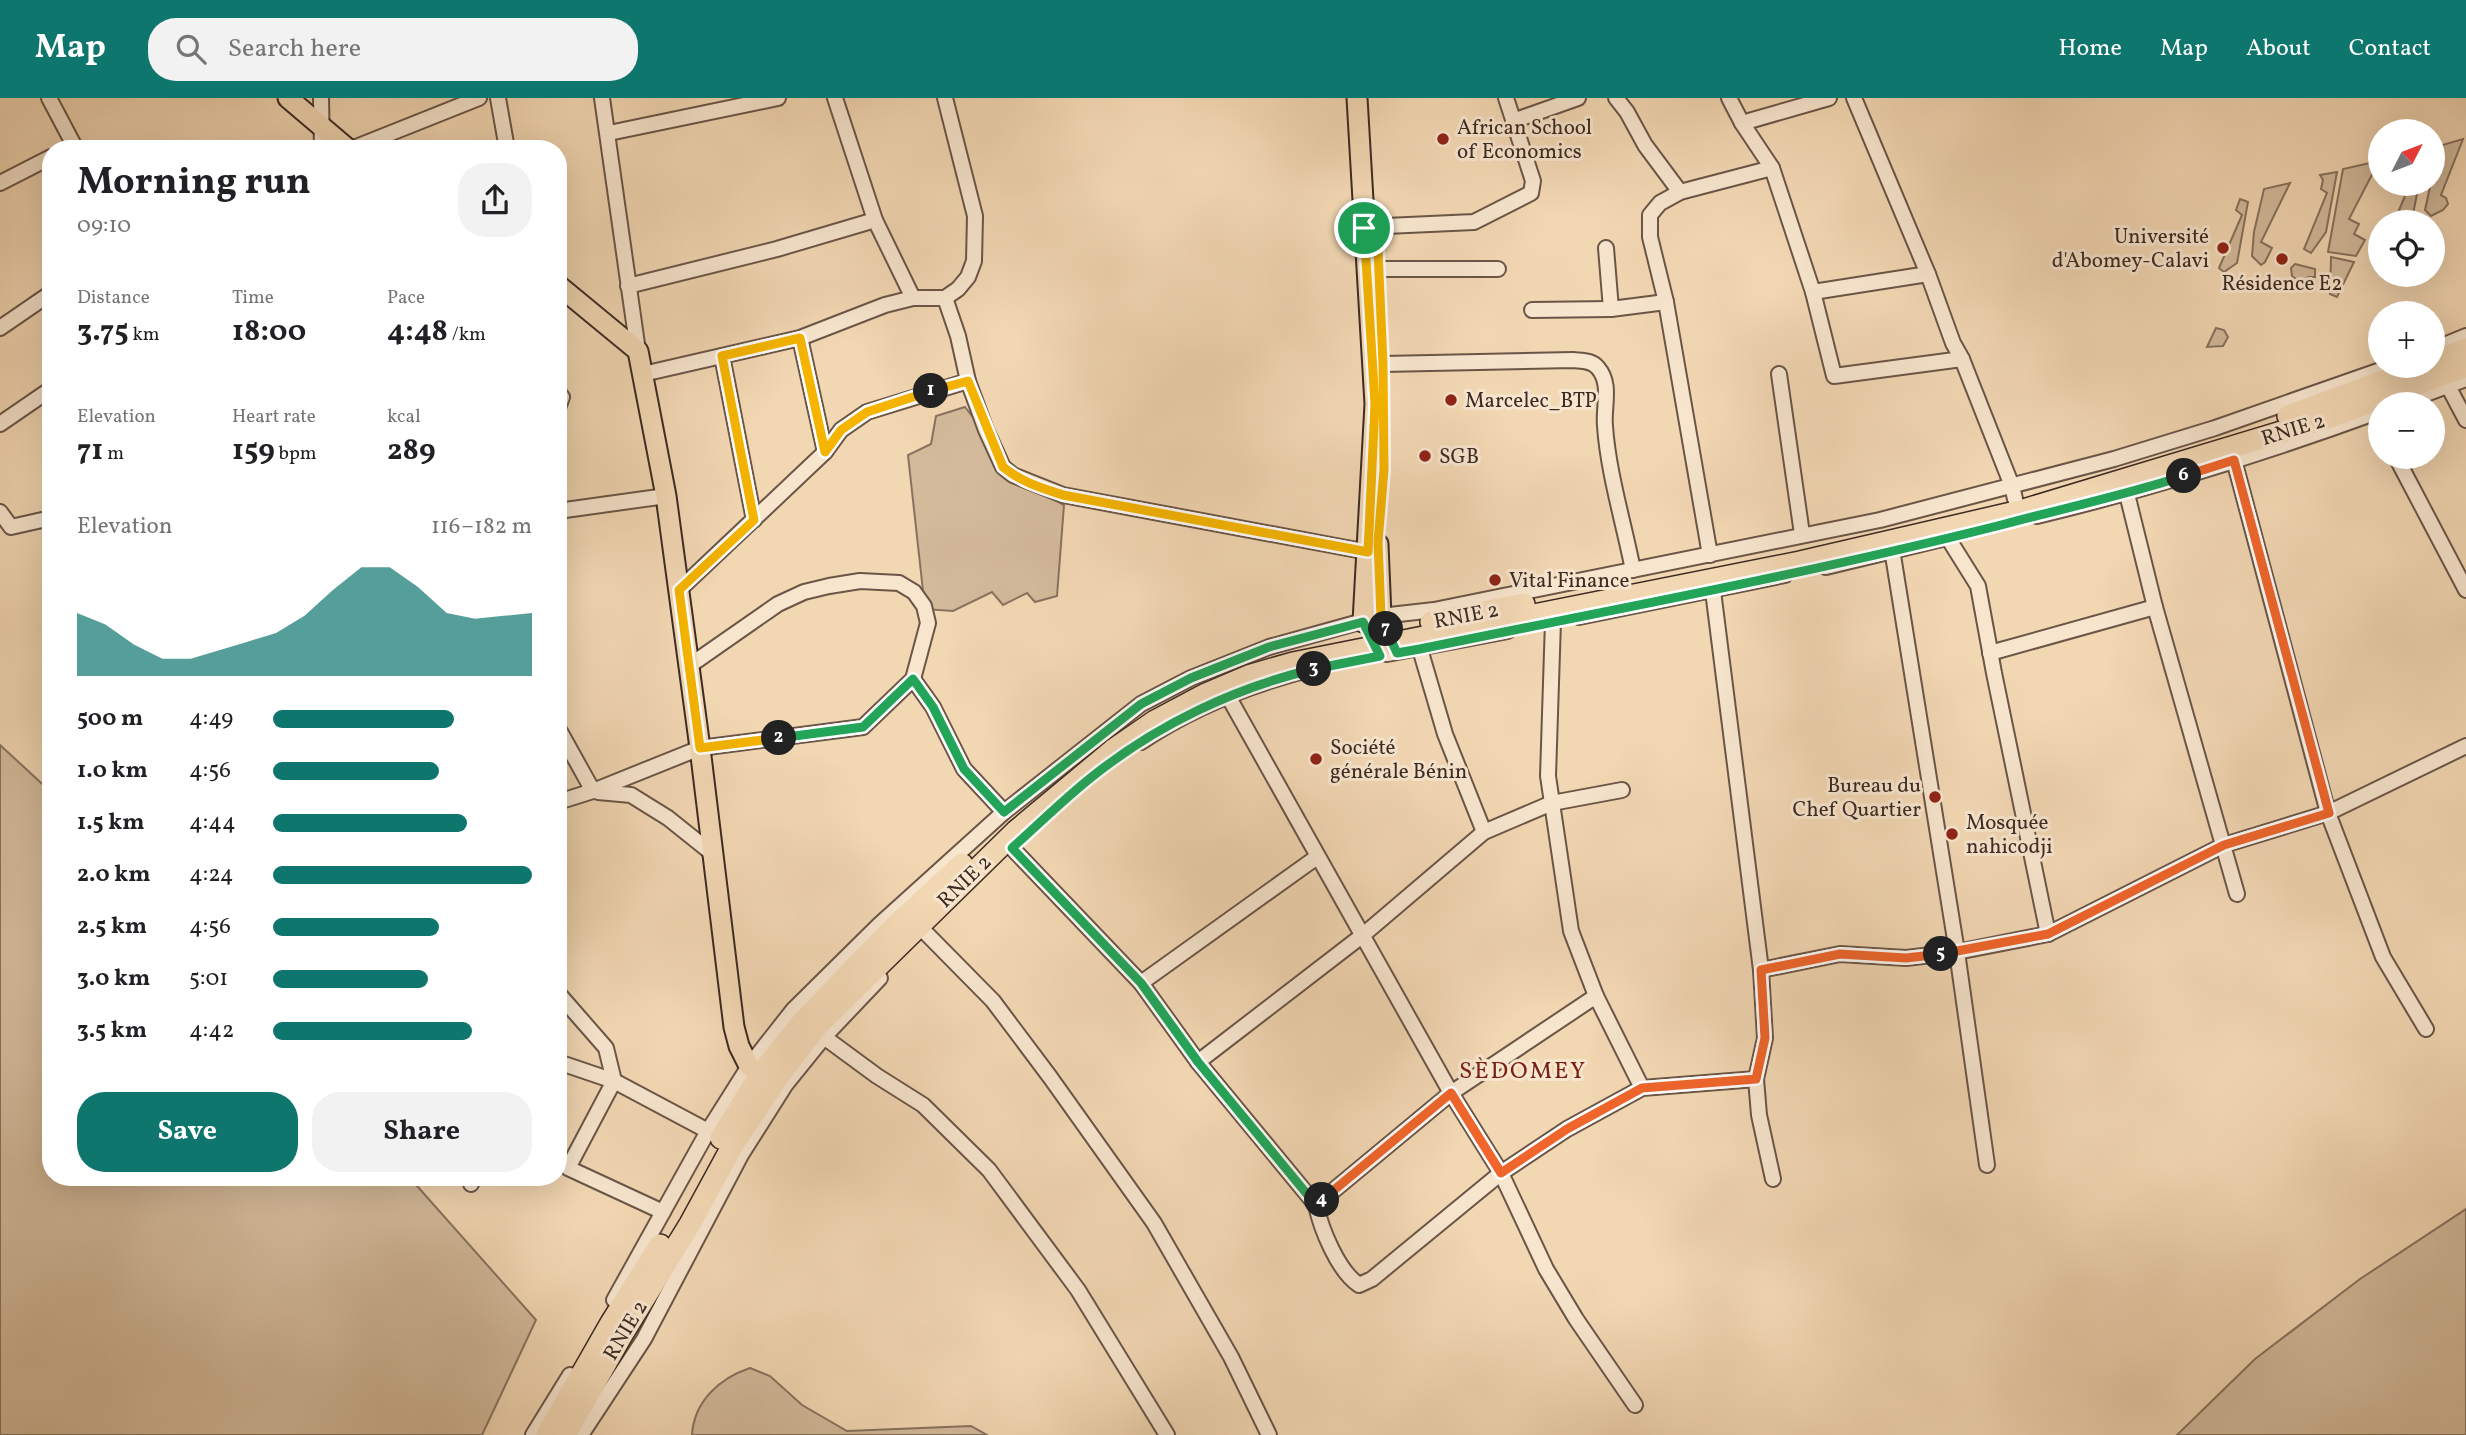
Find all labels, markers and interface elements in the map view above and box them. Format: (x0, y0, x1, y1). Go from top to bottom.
search box (148, 18, 638, 81)
text: Map (35, 26, 106, 72)
icon: search (172, 30, 210, 68)
text: Search here (228, 31, 361, 67)
text: Home (2058, 32, 2122, 66)
text: Map (2160, 32, 2208, 66)
text: About (2246, 32, 2311, 66)
text: Contact (2349, 32, 2431, 66)
place label: African School of Economics (1457, 114, 1592, 167)
north arrow (2368, 119, 2445, 196)
map controls (2368, 119, 2445, 469)
marker: African School of Economics (1435, 131, 1451, 147)
text: Morning run (77, 157, 311, 210)
button: share (458, 163, 532, 237)
pin (1334, 198, 1394, 258)
icon: arrive (1345, 209, 1383, 247)
text: 09:10 (77, 210, 131, 242)
button: locate (2368, 210, 2445, 287)
place label: Université d'Abomey-Calavi (2052, 223, 2209, 276)
marker: Université d'Abomey-Calavi (2215, 240, 2231, 256)
marker: Résidence E2 (2274, 251, 2290, 267)
place label: Résidence E2 (2222, 270, 2342, 299)
text: Distance (77, 285, 150, 311)
text: Time (232, 285, 274, 311)
text: Pace (387, 285, 425, 311)
button: + (2368, 301, 2445, 378)
text: 3.75 (77, 311, 129, 353)
text: 18:00 (232, 311, 306, 353)
text: 4:48 (387, 311, 448, 353)
text: km (129, 322, 160, 348)
text: /km (448, 322, 486, 348)
pin: 1 (914, 374, 948, 408)
text: 1 (927, 377, 934, 403)
place label: Marcelec_BTP (1465, 387, 1597, 416)
marker: Marcelec_BTP (1443, 392, 1459, 408)
button: − (2368, 392, 2445, 469)
text: Elevation (77, 404, 156, 430)
text: Heart rate (232, 404, 316, 430)
text: kcal (387, 404, 421, 430)
street label: RNIE 2 (2258, 407, 2329, 454)
text: 71 (77, 430, 103, 472)
text: 159 (232, 430, 275, 472)
text: 289 (387, 430, 436, 472)
text: m (103, 441, 124, 467)
text: bpm (275, 441, 317, 467)
place label: SGB (1439, 443, 1479, 472)
marker: SGB (1417, 448, 1433, 464)
pin: 6 (2166, 458, 2202, 494)
text: 6 (2178, 462, 2189, 488)
text: Elevation (77, 511, 173, 543)
text: 116–182 m (431, 511, 532, 543)
place label: Vital Finance (1509, 567, 1629, 596)
marker: Vital Finance (1487, 572, 1503, 588)
street label: RNIE 2 (1431, 596, 1501, 637)
pin: 7 (1368, 612, 1404, 646)
text: 7 (1381, 615, 1390, 641)
pin: 3 (1296, 652, 1332, 686)
text: 3 (1309, 655, 1318, 681)
text: 500 m (77, 703, 143, 735)
text: 4:49 (189, 703, 233, 735)
pin: 2 (762, 720, 796, 756)
text: 2 (774, 724, 783, 750)
place label: Société générale Bénin (1330, 734, 1467, 787)
marker: Société générale Bénin (1308, 751, 1324, 767)
text: 1.0 km (77, 755, 148, 787)
text: 4:56 (189, 755, 231, 787)
place label: Bureau du Chef Quartier (1792, 772, 1921, 825)
marker: Bureau du Chef Quartier (1927, 789, 1943, 805)
text: 1.5 km (77, 807, 144, 839)
text: 4:44 (189, 807, 236, 839)
place label: Mosquée nahicodji (1966, 809, 2053, 862)
marker: Mosquée nahicodji (1944, 826, 1960, 842)
street label: RNIE 2 (931, 849, 999, 915)
text: 2.0 km (77, 859, 150, 891)
text: 4:24 (189, 859, 234, 891)
text: 2.5 km (77, 911, 147, 943)
text: 4:56 (189, 911, 231, 943)
pin: 5 (1924, 936, 1958, 972)
text: 5 (1936, 940, 1945, 966)
text: 3.0 km (77, 963, 150, 995)
text: 5:01 (189, 963, 228, 995)
text: 3.5 km (77, 1015, 147, 1047)
text: 4:42 (189, 1015, 234, 1047)
district label: SÈDOMEY (1459, 1055, 1587, 1089)
button: Save (77, 1092, 298, 1172)
button: Share (312, 1092, 532, 1172)
pin: 4 (1304, 1182, 1340, 1218)
text: 4 (1316, 1186, 1327, 1212)
street label: RNIE 2 (597, 1295, 656, 1366)

